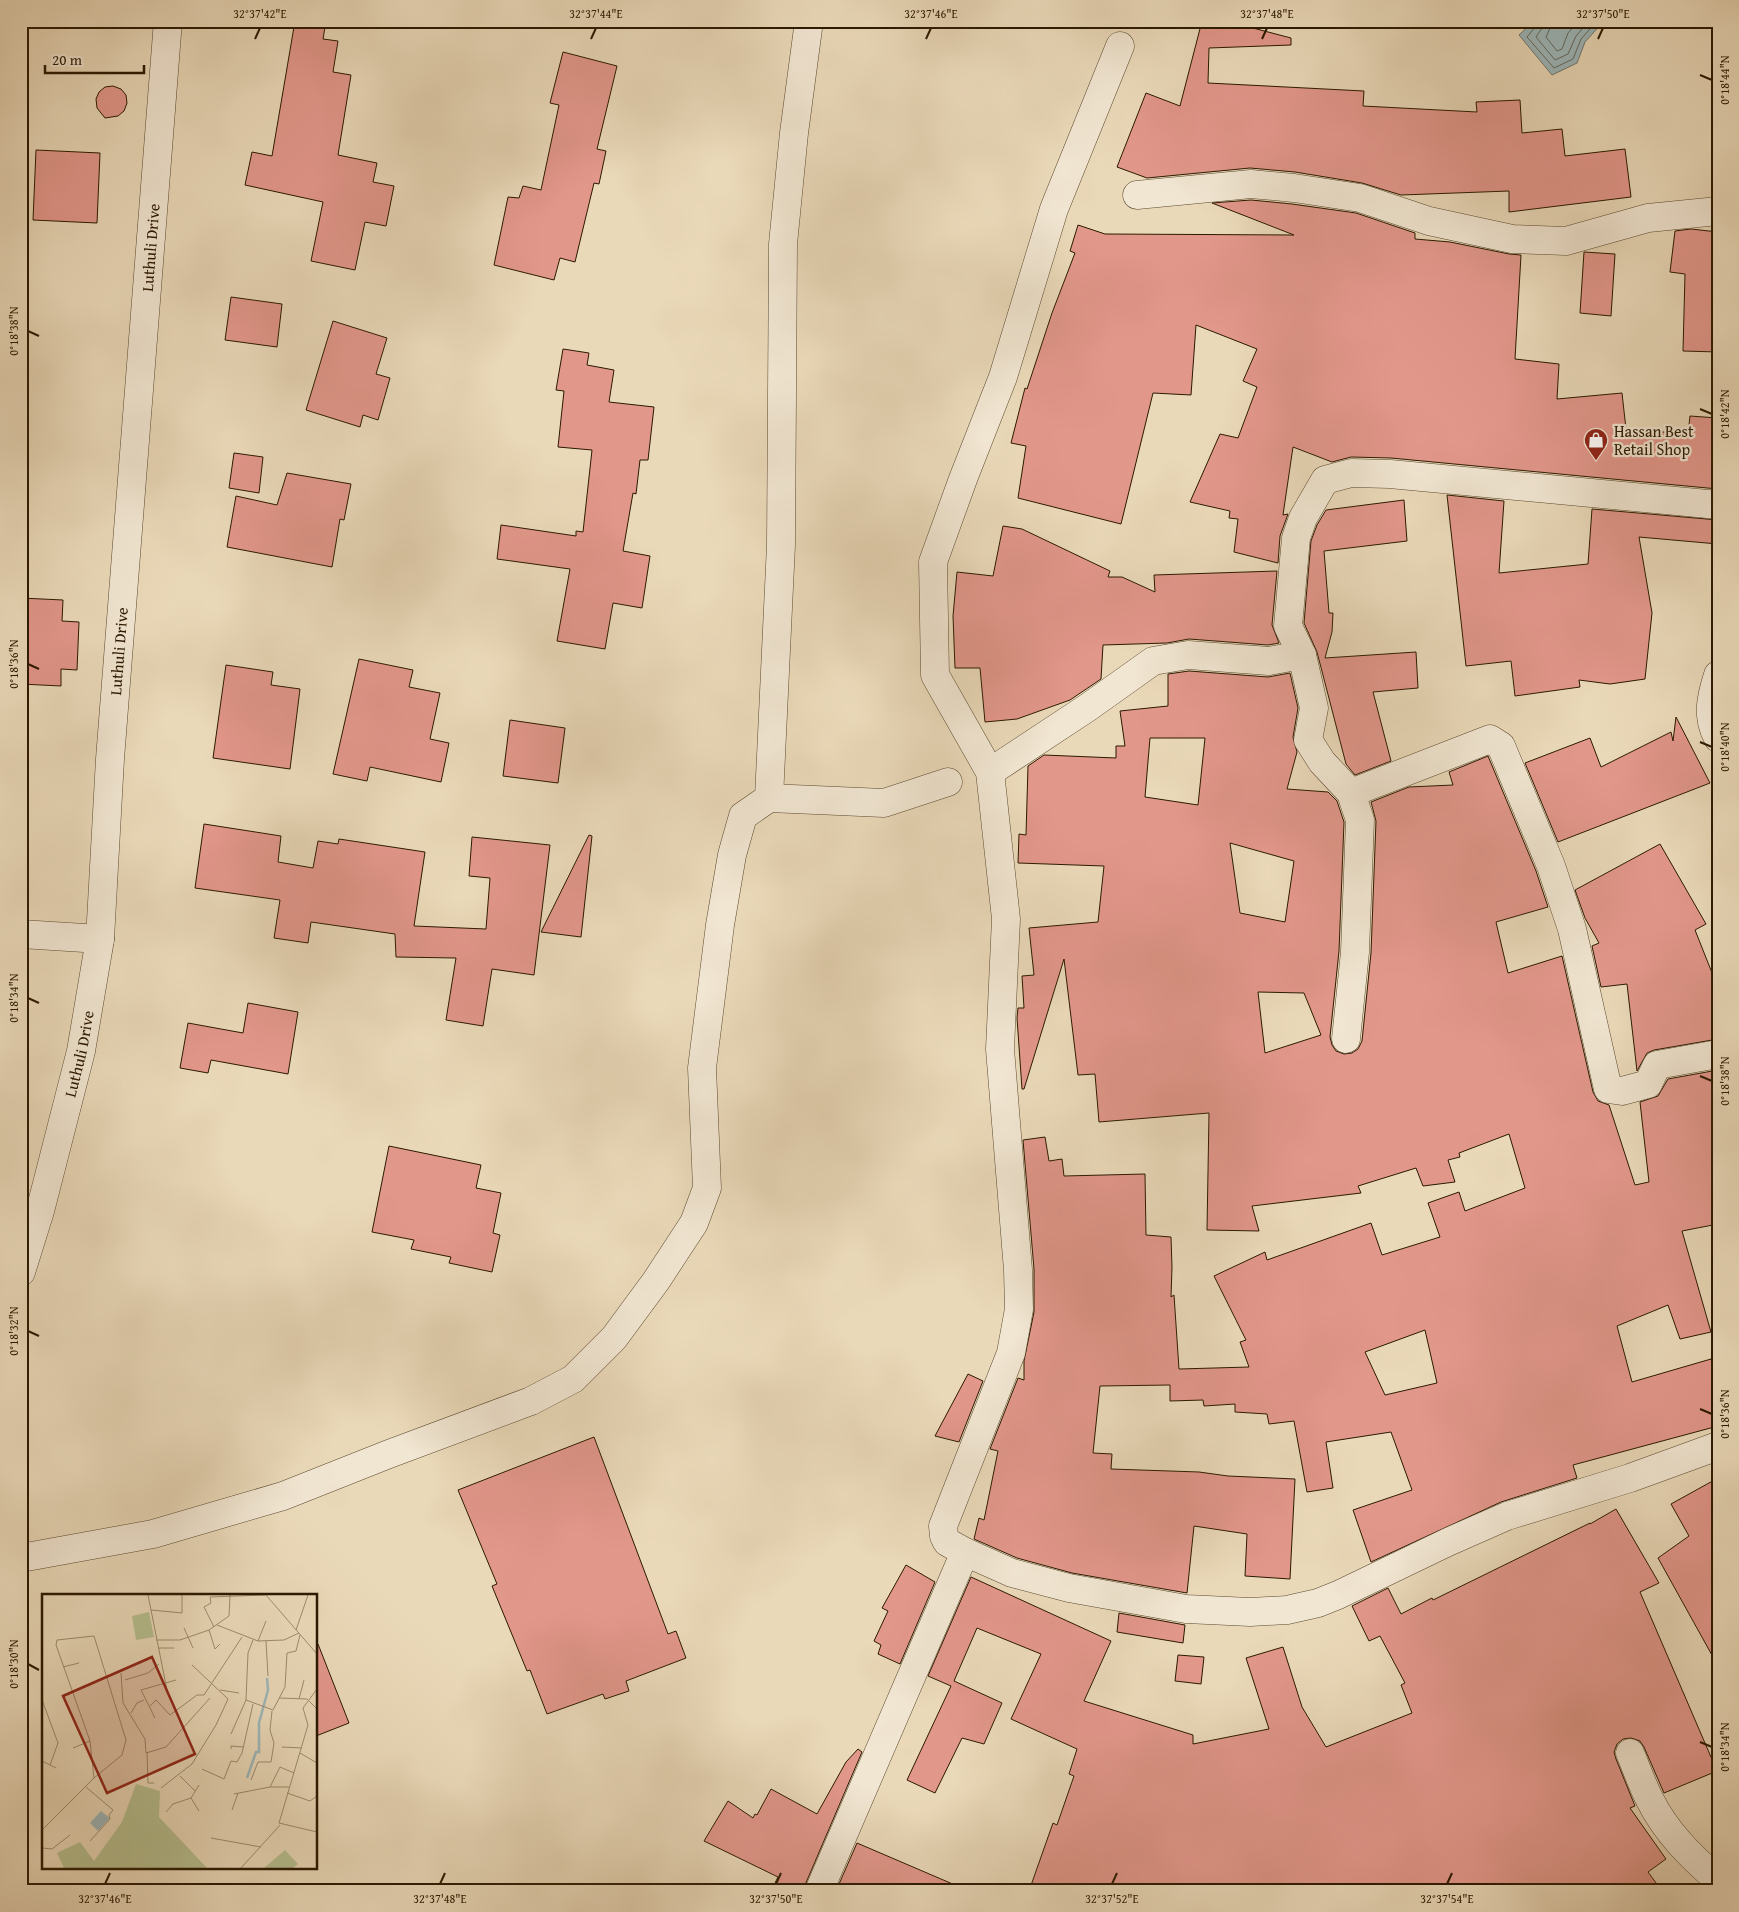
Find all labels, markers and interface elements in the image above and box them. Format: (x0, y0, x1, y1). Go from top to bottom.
text: 32°37'42"E (233, 5, 287, 22)
text: 32°37'44"E (569, 5, 623, 22)
text: 32°37'46"E (904, 5, 958, 22)
text: 32°37'48"E (1240, 5, 1294, 22)
text: 32°37'50"E (1576, 5, 1630, 22)
scale bar (45, 42, 144, 74)
text: 20 m (52, 49, 83, 70)
text: 0°18'44"N (1716, 55, 1733, 105)
street label: Luthuli Drive (135, 203, 166, 292)
text: 0°18'38"N (5, 306, 22, 356)
text: 0°18'42"N (1716, 389, 1733, 439)
place label: Hassan Best Retail Shop (1614, 419, 1694, 461)
shop icon: Hassan Best Retail Shop (1583, 427, 1609, 461)
street label: Luthuli Drive (103, 606, 134, 696)
text: 0°18'36"N (5, 639, 22, 689)
text: 0°18'40"N (1716, 722, 1733, 772)
text: 0°18'34"N (5, 973, 22, 1023)
street label: Luthuli Drive (58, 1009, 100, 1100)
text: 0°18'38"N (1716, 1056, 1733, 1106)
text: 0°18'32"N (5, 1306, 22, 1356)
text: 0°18'36"N (1716, 1389, 1733, 1439)
inset map (42, 1594, 318, 1870)
text: 0°18'30"N (5, 1639, 22, 1689)
text: 0°18'34"N (1716, 1722, 1733, 1772)
text: 32°37'46"E (78, 1890, 132, 1907)
text: 32°37'48"E (413, 1890, 467, 1907)
text: 32°37'50"E (749, 1890, 803, 1907)
text: 32°37'52"E (1085, 1890, 1139, 1907)
text: 32°37'54"E (1420, 1890, 1474, 1907)

